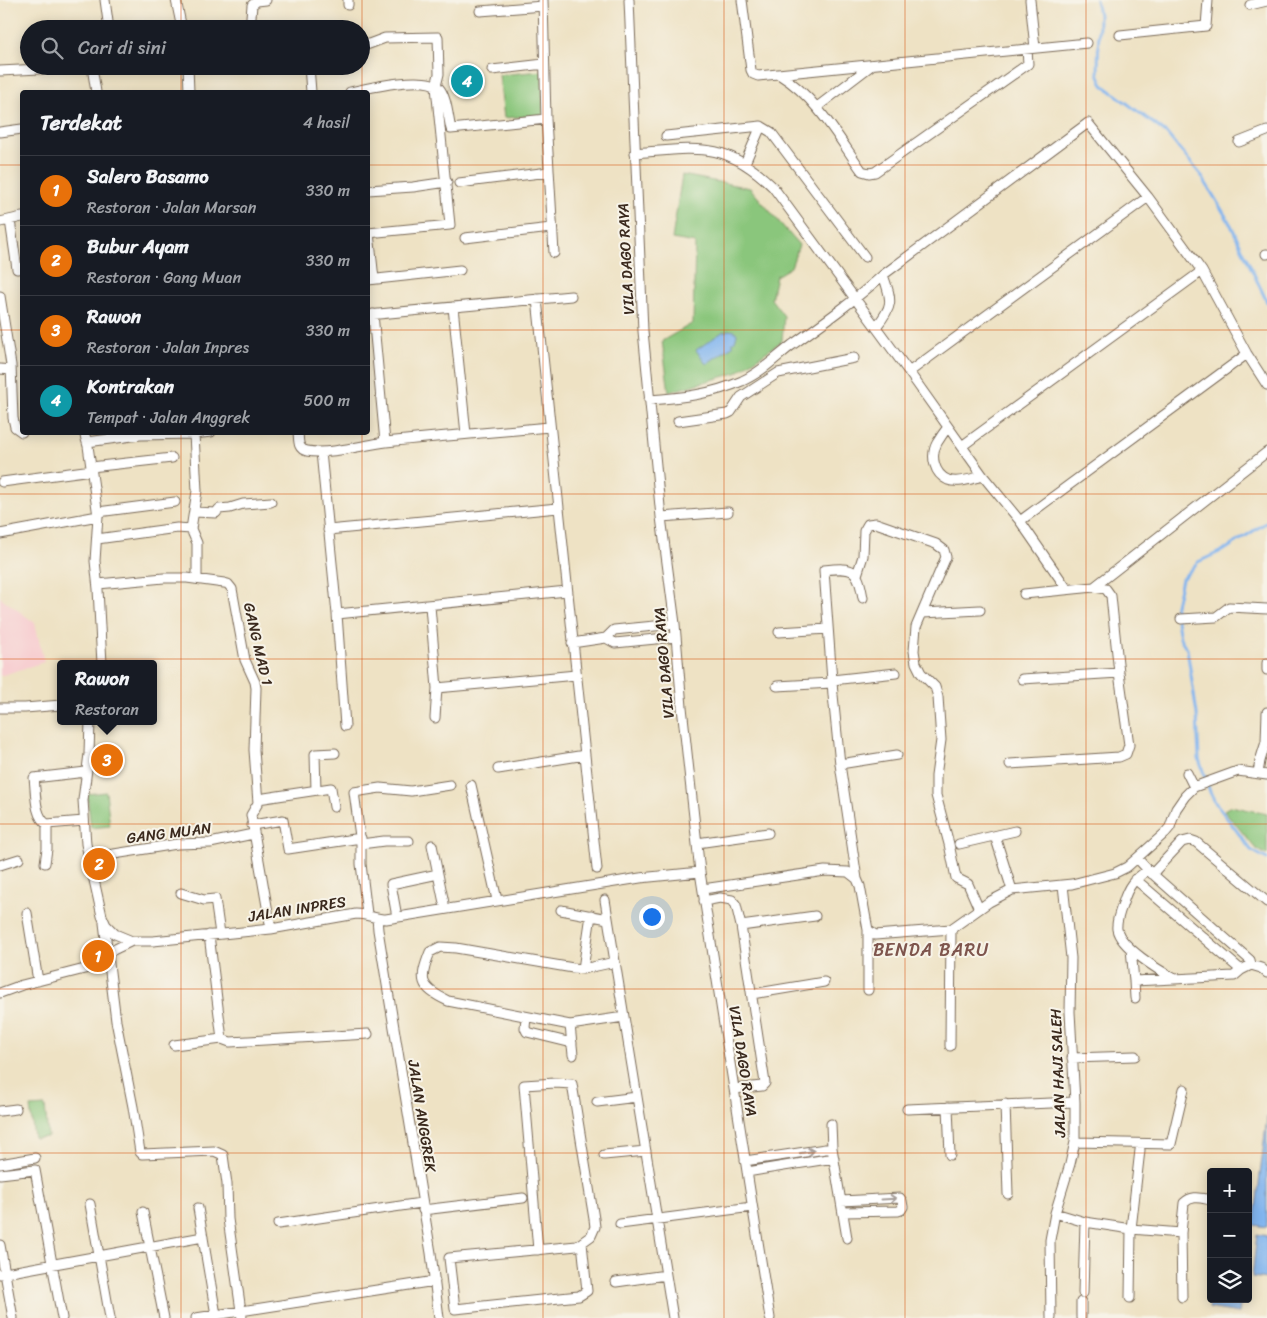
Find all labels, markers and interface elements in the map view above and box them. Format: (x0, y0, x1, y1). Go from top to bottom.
search box (20, 20, 370, 75)
text: Cari di sini (78, 31, 166, 64)
icon: search (38, 34, 66, 62)
pin: 4 (451, 62, 483, 100)
text: Terdekat (40, 104, 122, 142)
text: 4 hasil (303, 108, 350, 137)
text: Salero Basamo (87, 160, 209, 193)
text: 1 (53, 176, 59, 205)
text: 330 m (306, 176, 350, 205)
text: Restoran · Jalan Marsan (87, 193, 256, 222)
street label: VILA DAGO RAYA (610, 203, 642, 315)
text: Bubur Ayam (87, 230, 189, 263)
text: 2 (51, 246, 61, 275)
text: 330 m (306, 246, 350, 275)
text: Restoran · Gang Muan (87, 263, 241, 292)
text: Rawon (87, 300, 141, 333)
text: 3 (52, 316, 60, 345)
text: 330 m (306, 316, 350, 345)
text: Restoran · Jalan Inpres (87, 333, 249, 362)
text: Kontrakan (87, 370, 174, 403)
text: 4 (51, 386, 61, 415)
text: 500 m (304, 386, 350, 415)
text: Tempat · Jalan Anggrek (87, 403, 250, 432)
street label: GANG MAD 1 (236, 600, 280, 688)
street label: VILA DAGO RAYA (646, 606, 682, 720)
popup (57, 660, 157, 725)
text: Rawon (75, 662, 129, 695)
text: Restoran (75, 695, 139, 724)
pin: 3 (91, 741, 123, 779)
street label: GANG MUAN (125, 815, 213, 851)
pin: 2 (83, 845, 115, 883)
street label: JALAN INPRES (245, 888, 348, 930)
your location (639, 904, 665, 930)
district label: BENDA BARU (873, 934, 989, 966)
pin: 1 (82, 937, 114, 975)
street label: VILA DAGO RAYA (721, 1004, 765, 1118)
street label: JALAN HAJI SALEH (1043, 1008, 1073, 1139)
street label: JALAN ANGGREK (400, 1057, 444, 1175)
one-way arrow (799, 1146, 815, 1156)
map controls (1207, 1168, 1252, 1303)
button: + (1207, 1168, 1252, 1213)
one-way arrow (881, 1194, 897, 1203)
button: − (1207, 1213, 1252, 1258)
button: layers (1207, 1258, 1252, 1303)

